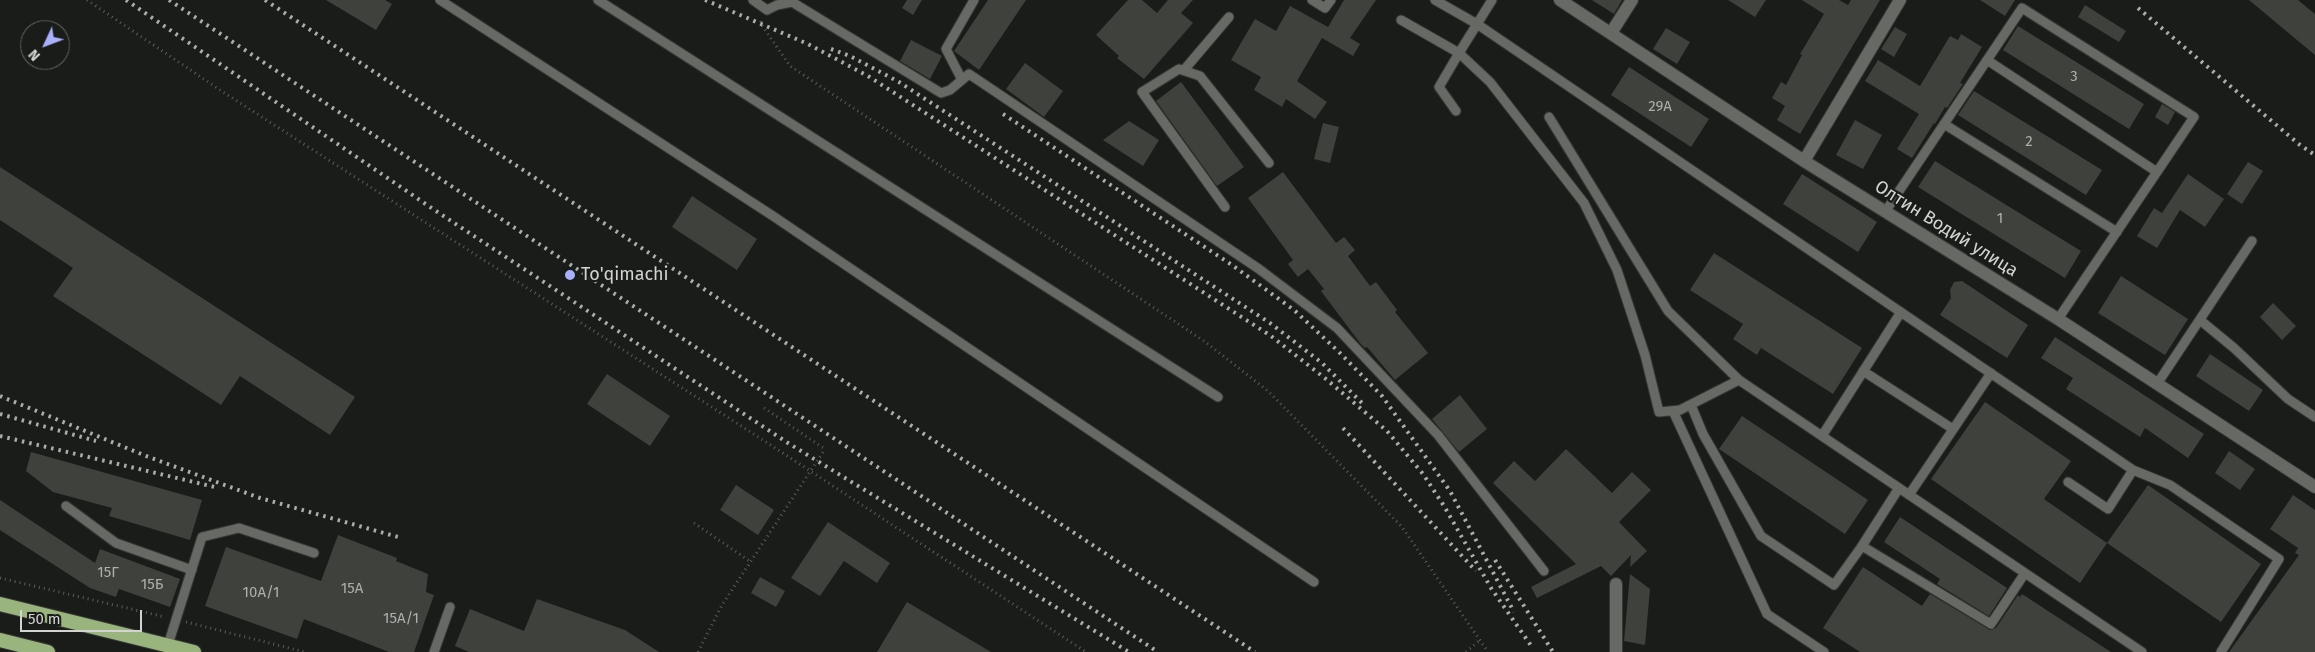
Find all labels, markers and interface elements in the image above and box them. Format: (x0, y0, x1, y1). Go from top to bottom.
north arrow (20, 20, 70, 70)
text: N (25, 46, 44, 64)
house number: 3 (2070, 68, 2078, 86)
house number: 29А (1648, 98, 1672, 116)
house number: 2 (2025, 133, 2033, 151)
street label: Олтин Водий улица (1870, 176, 2022, 282)
house number: 1 (1997, 210, 2003, 228)
place label: To'qimachi (581, 264, 669, 286)
marker: To'qimachi (563, 268, 577, 282)
house number: 15Г (97, 564, 119, 582)
house number: 15Б (141, 576, 163, 594)
house number: 15А (341, 580, 363, 598)
house number: 10А/1 (243, 584, 279, 602)
scale bar (22, 600, 145, 632)
text: 50 m (28, 610, 61, 628)
house number: 15А/1 (383, 610, 419, 628)

